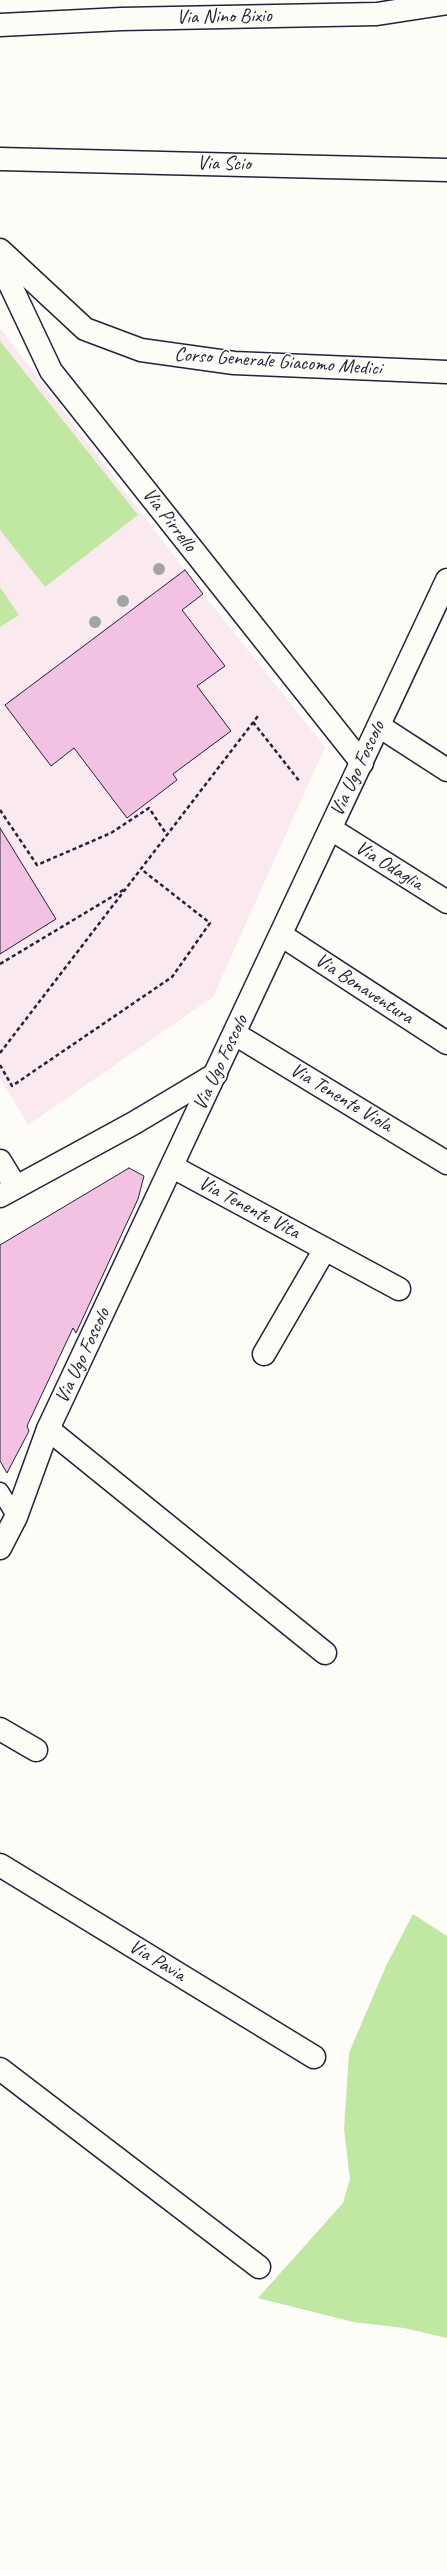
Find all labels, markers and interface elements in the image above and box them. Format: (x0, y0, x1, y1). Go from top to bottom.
street label: Via Nino Bixio (176, 4, 272, 30)
street label: Via Scio (197, 152, 251, 176)
street label: Corso Generale Giacomo Medici (174, 343, 382, 381)
street label: Via Pirrello (137, 483, 201, 557)
street label: Via Ugo Foscolo (326, 718, 390, 820)
street label: Via Odaglia (351, 836, 427, 896)
street label: Via Bonaventura (310, 948, 418, 1030)
street label: Via Ugo Foscolo (189, 1012, 253, 1114)
street label: Via Tenente Viola (286, 1058, 396, 1138)
street label: Via Tenente Vita (194, 1171, 304, 1245)
street label: Via Ugo Foscolo (51, 1305, 115, 1407)
street label: Via Pavia (124, 1935, 190, 1987)

